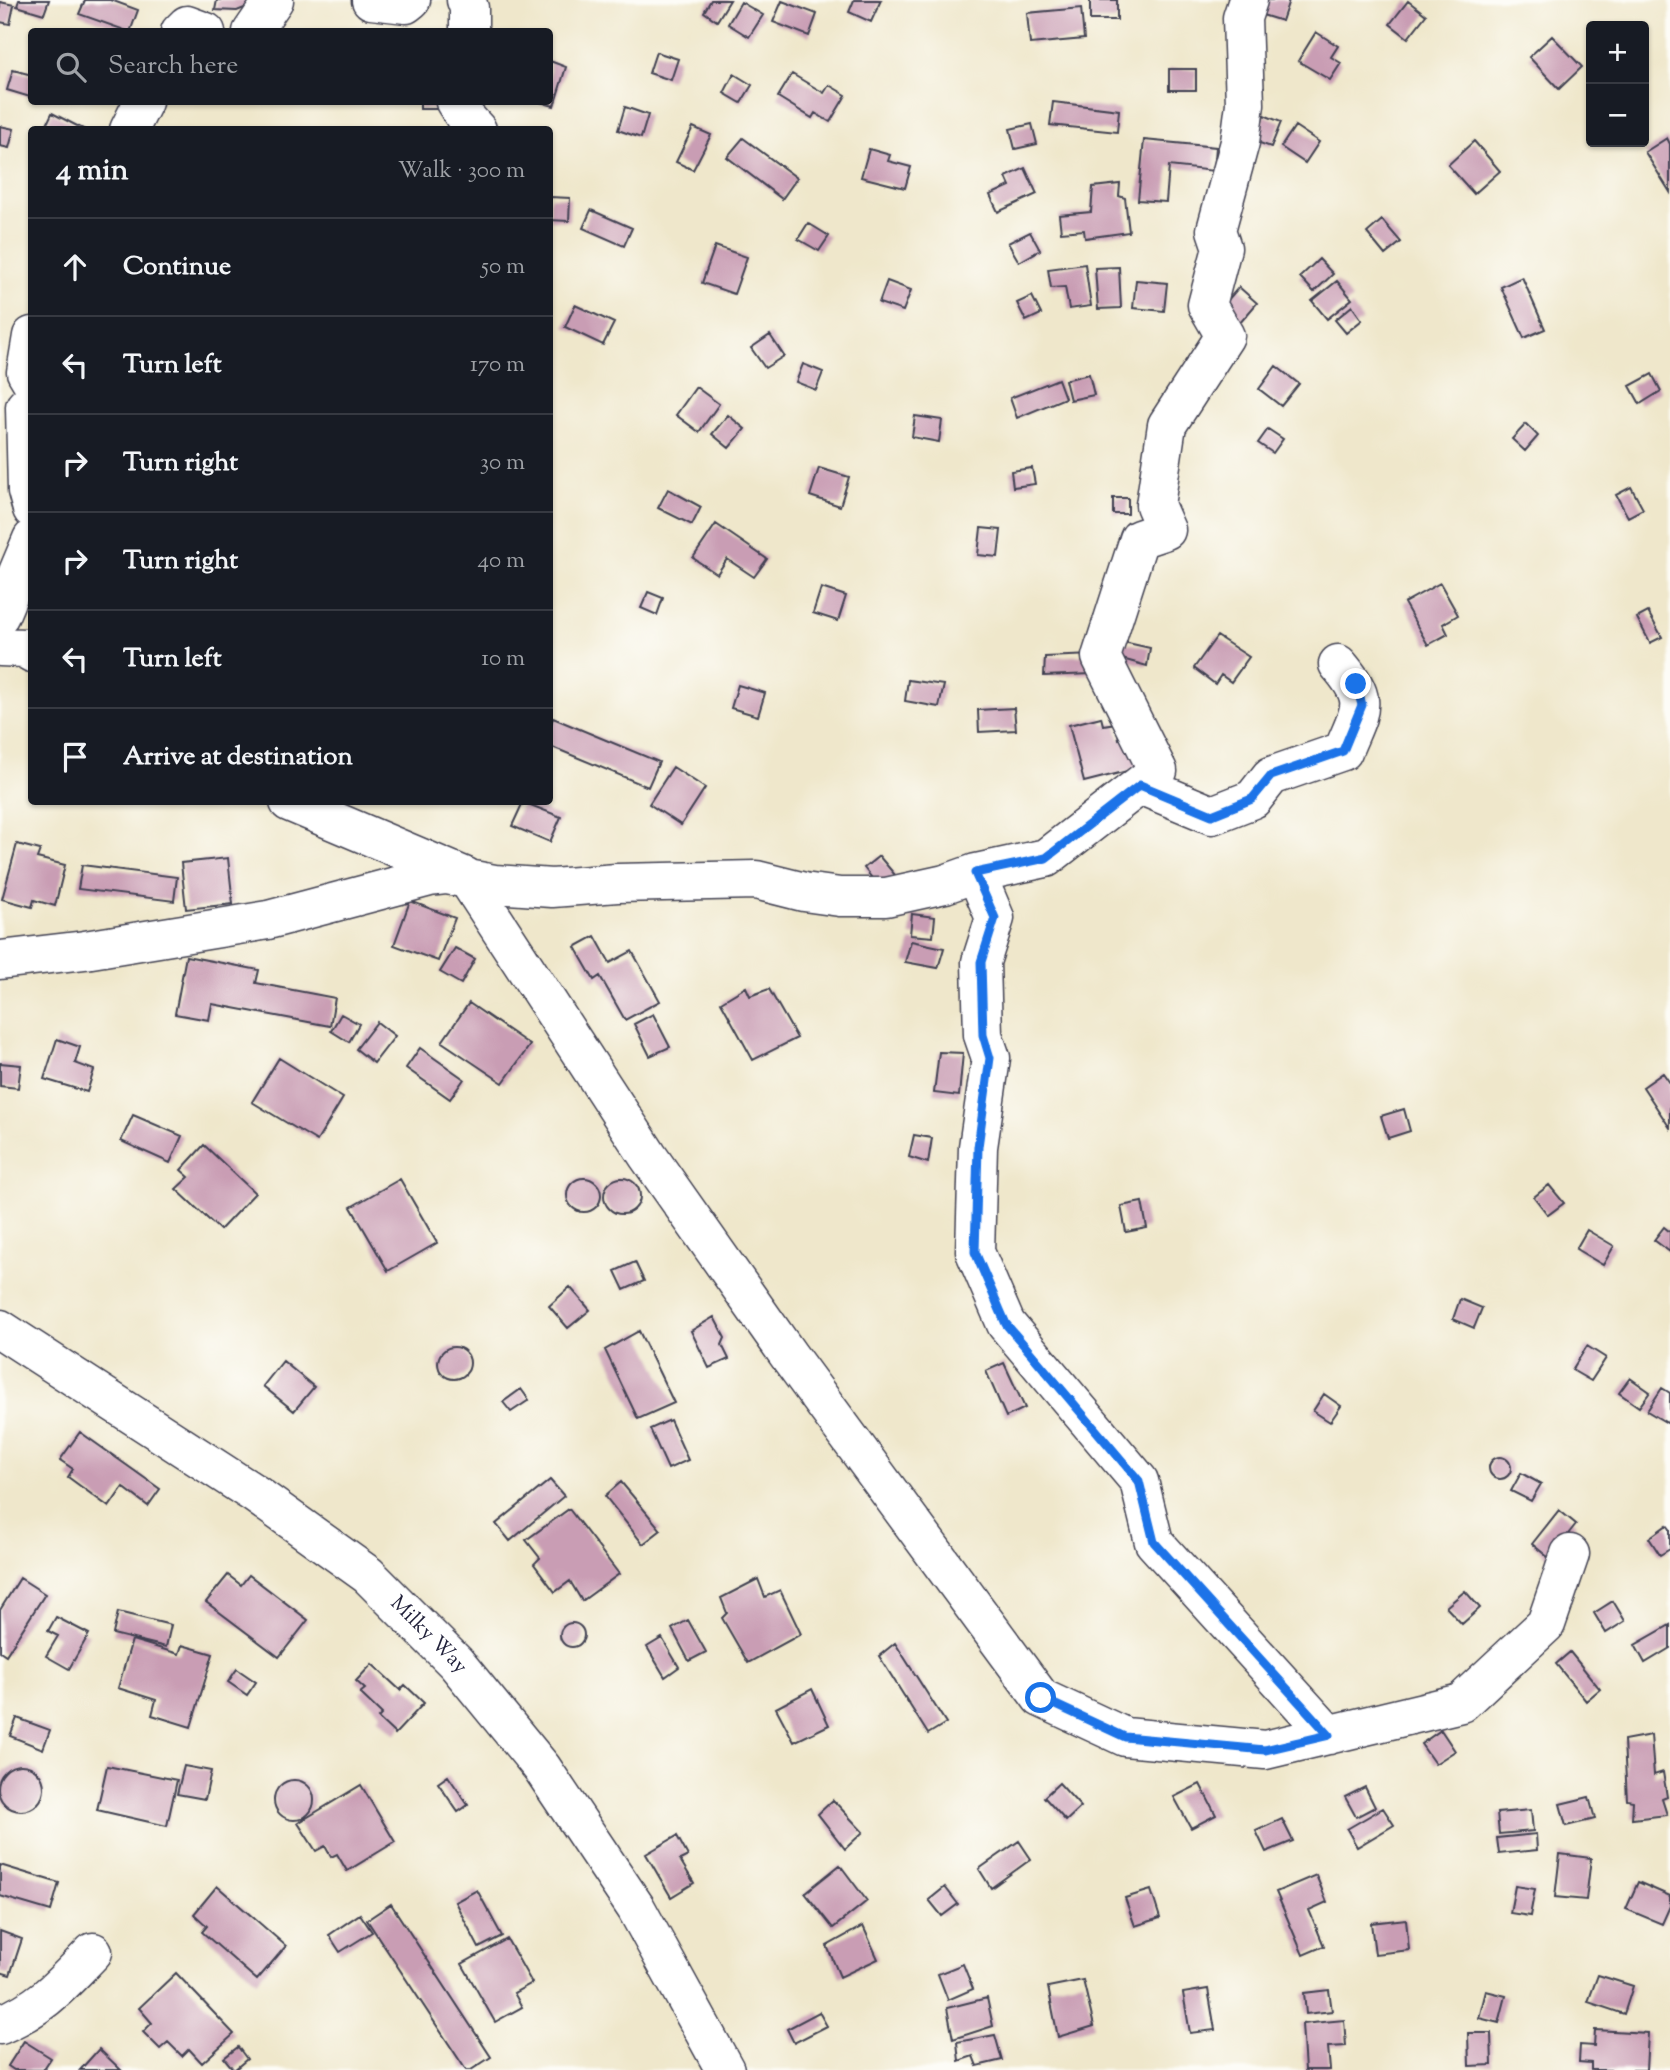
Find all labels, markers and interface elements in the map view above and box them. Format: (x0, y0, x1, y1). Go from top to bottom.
map controls (1586, 21, 1649, 147)
button: + (1586, 21, 1649, 84)
search box (28, 28, 553, 105)
icon: search (52, 48, 90, 86)
text: Search here (108, 48, 238, 85)
button: − (1586, 84, 1649, 147)
text: 4 min (56, 150, 129, 193)
text: Walk · 300 m (398, 155, 525, 188)
icon: ahead (56, 248, 94, 286)
text: Continue (123, 249, 231, 286)
text: 50 m (481, 251, 525, 284)
icon: left (56, 346, 94, 384)
text: Turn left (123, 347, 222, 384)
text: 170 m (470, 349, 525, 382)
icon: right (56, 444, 94, 482)
text: Turn right (123, 445, 238, 482)
text: 30 m (480, 447, 525, 480)
icon: right (56, 542, 94, 580)
text: Turn right (123, 543, 238, 580)
text: 40 m (478, 545, 525, 578)
icon: left (56, 640, 94, 678)
text: Turn left (123, 641, 222, 678)
text: 10 m (481, 643, 525, 676)
route end (1340, 668, 1371, 699)
icon: arrive (56, 738, 94, 776)
text: Arrive at destination (123, 739, 353, 776)
street label: Milky Way (383, 1590, 475, 1681)
route start (1025, 1682, 1056, 1713)

